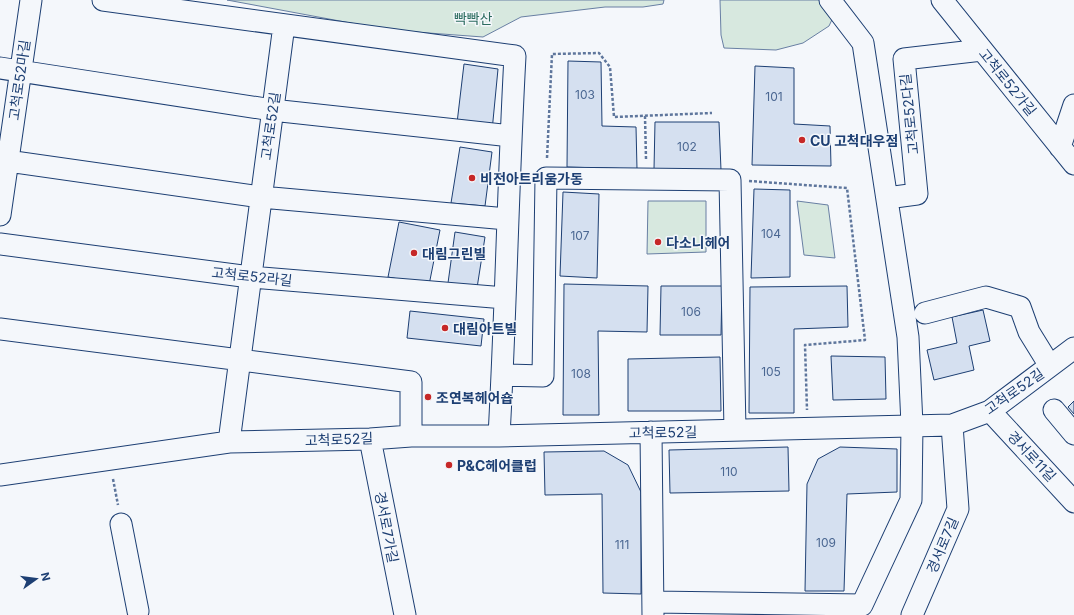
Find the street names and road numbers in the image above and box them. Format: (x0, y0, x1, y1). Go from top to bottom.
street label: 고척로52마길 (5, 38, 33, 122)
street label: 고척로52가길 (976, 45, 1040, 119)
street label: 고척로52다길 (896, 73, 922, 155)
street label: 고척로52길 (257, 91, 283, 161)
street label: 고척로52라길 (211, 263, 293, 289)
street label: 고척로52길 (981, 364, 1047, 418)
street label: 고척로52길 (629, 423, 697, 441)
street label: 경서로11길 (1004, 427, 1060, 485)
street label: 고척로52길 (304, 429, 374, 449)
street label: 경서로7가길 (372, 490, 402, 564)
street label: 경서로7길 (923, 514, 961, 576)

